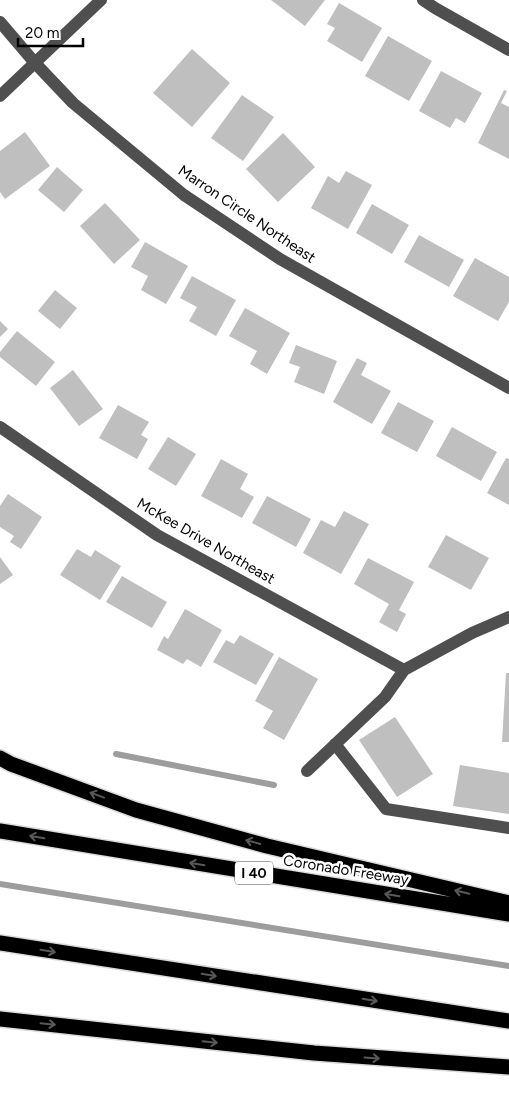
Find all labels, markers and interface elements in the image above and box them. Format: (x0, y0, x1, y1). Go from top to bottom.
scale bar (18, 15, 82, 47)
text: 20 m (25, 24, 59, 42)
street label: Marron Circle Northeast (175, 161, 319, 267)
street label: McKee Drive Northeast (134, 494, 278, 588)
one-way arrow (90, 790, 105, 799)
one-way arrow (29, 832, 45, 842)
one-way arrow (245, 836, 261, 846)
street label: Coronado Freeway (282, 851, 410, 889)
one-way arrow (189, 858, 205, 868)
road number: I 40 (235, 861, 273, 884)
one-way arrow (454, 887, 470, 896)
one-way arrow (384, 890, 400, 900)
one-way arrow (40, 946, 56, 956)
one-way arrow (201, 970, 217, 980)
one-way arrow (361, 995, 377, 1005)
one-way arrow (40, 1019, 56, 1029)
one-way arrow (202, 1037, 218, 1047)
one-way arrow (363, 1053, 379, 1062)

